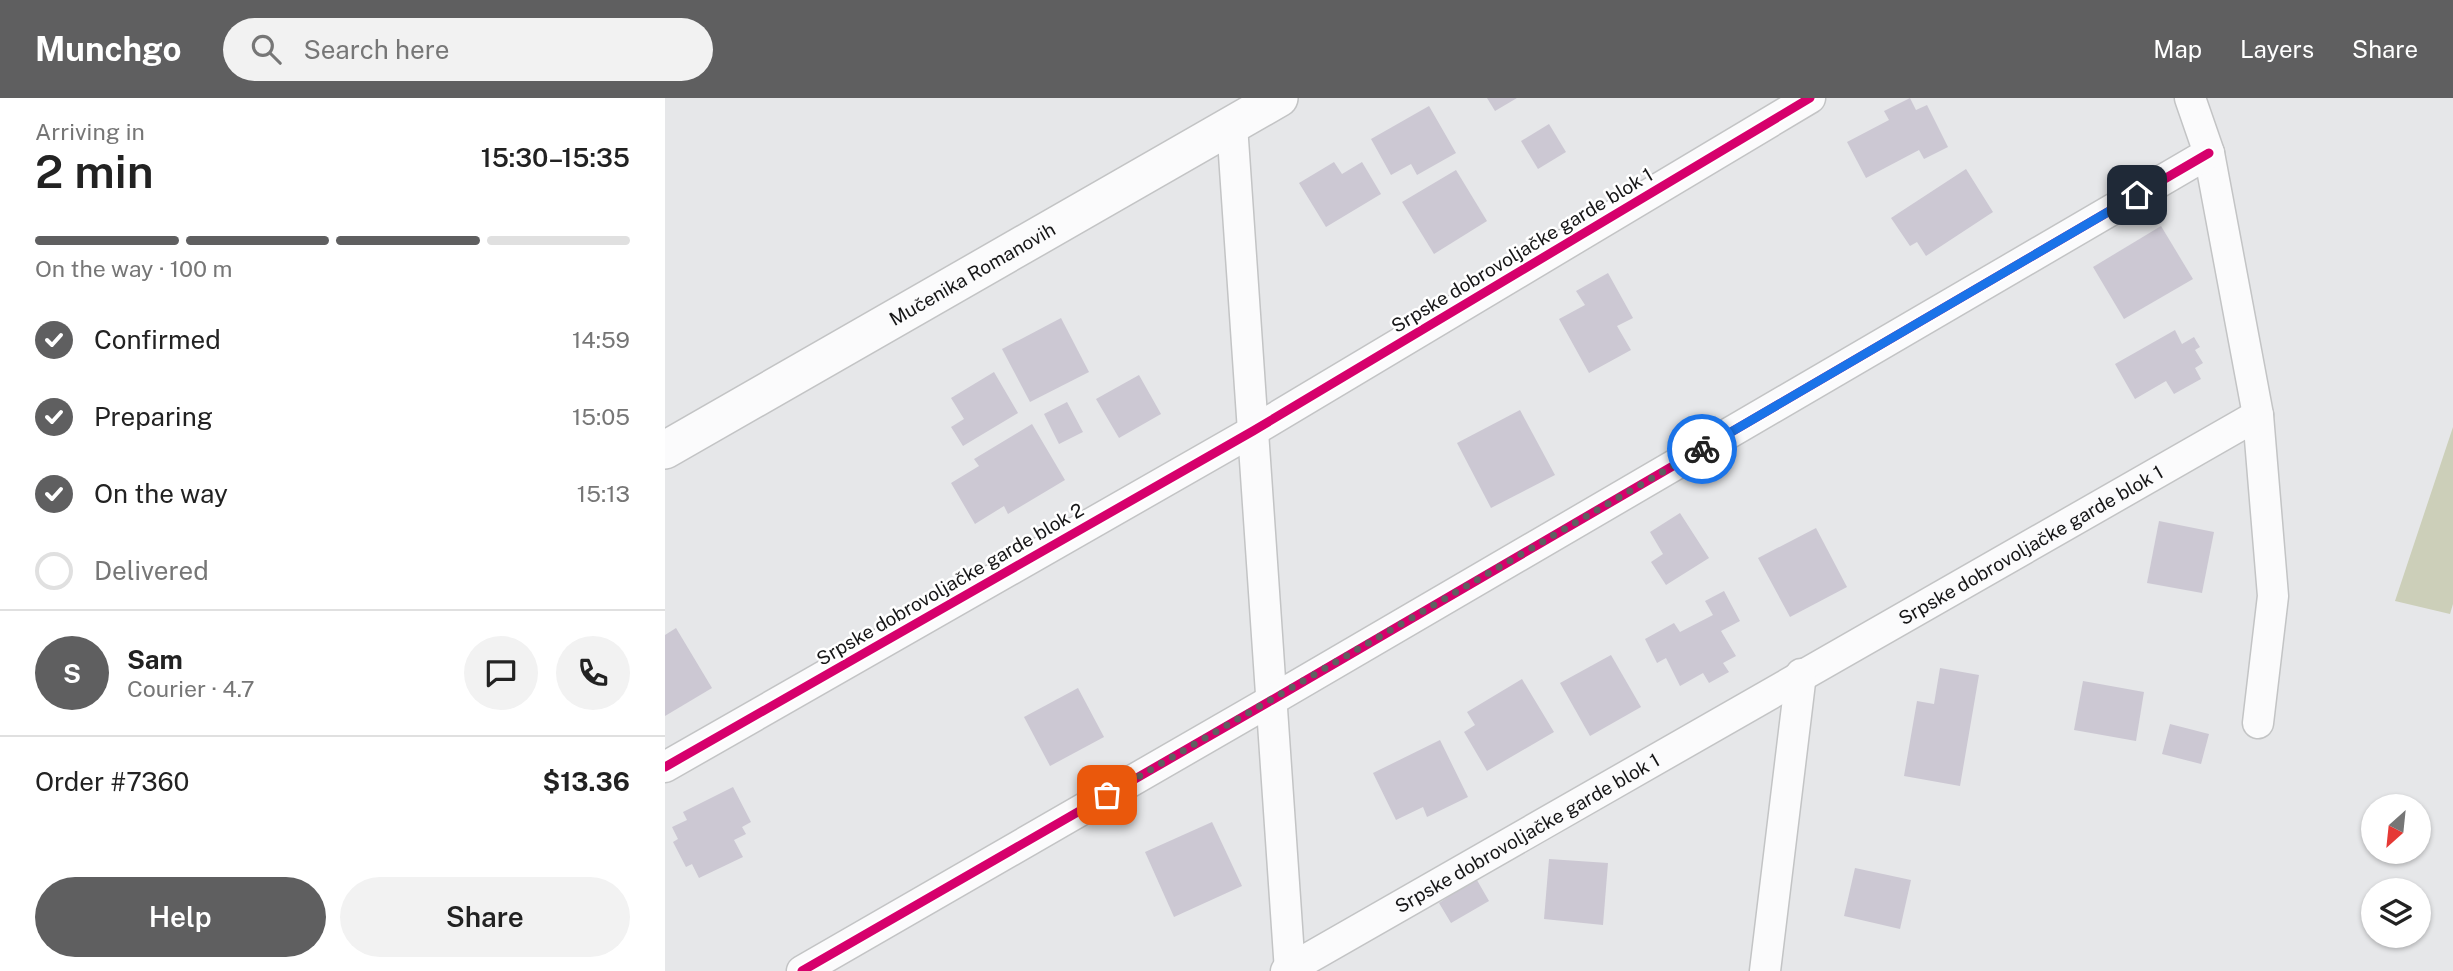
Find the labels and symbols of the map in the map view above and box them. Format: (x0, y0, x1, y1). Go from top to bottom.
street label: Srpske dobrovoljačke garde blok 1 (1387, 163, 1657, 337)
pin (2107, 165, 2167, 225)
street label: Mučenika Romanovih (885, 218, 1059, 330)
courier (1667, 414, 1737, 484)
street label: Srpske dobrovoljačke garde blok 1 (1895, 461, 2167, 629)
street label: Srpske dobrovoljačke garde blok 2 (813, 498, 1087, 670)
street label: Srpske dobrovoljačke garde blok 1 (1391, 749, 1664, 917)
pin (1077, 765, 1137, 825)
north arrow (2361, 794, 2431, 864)

